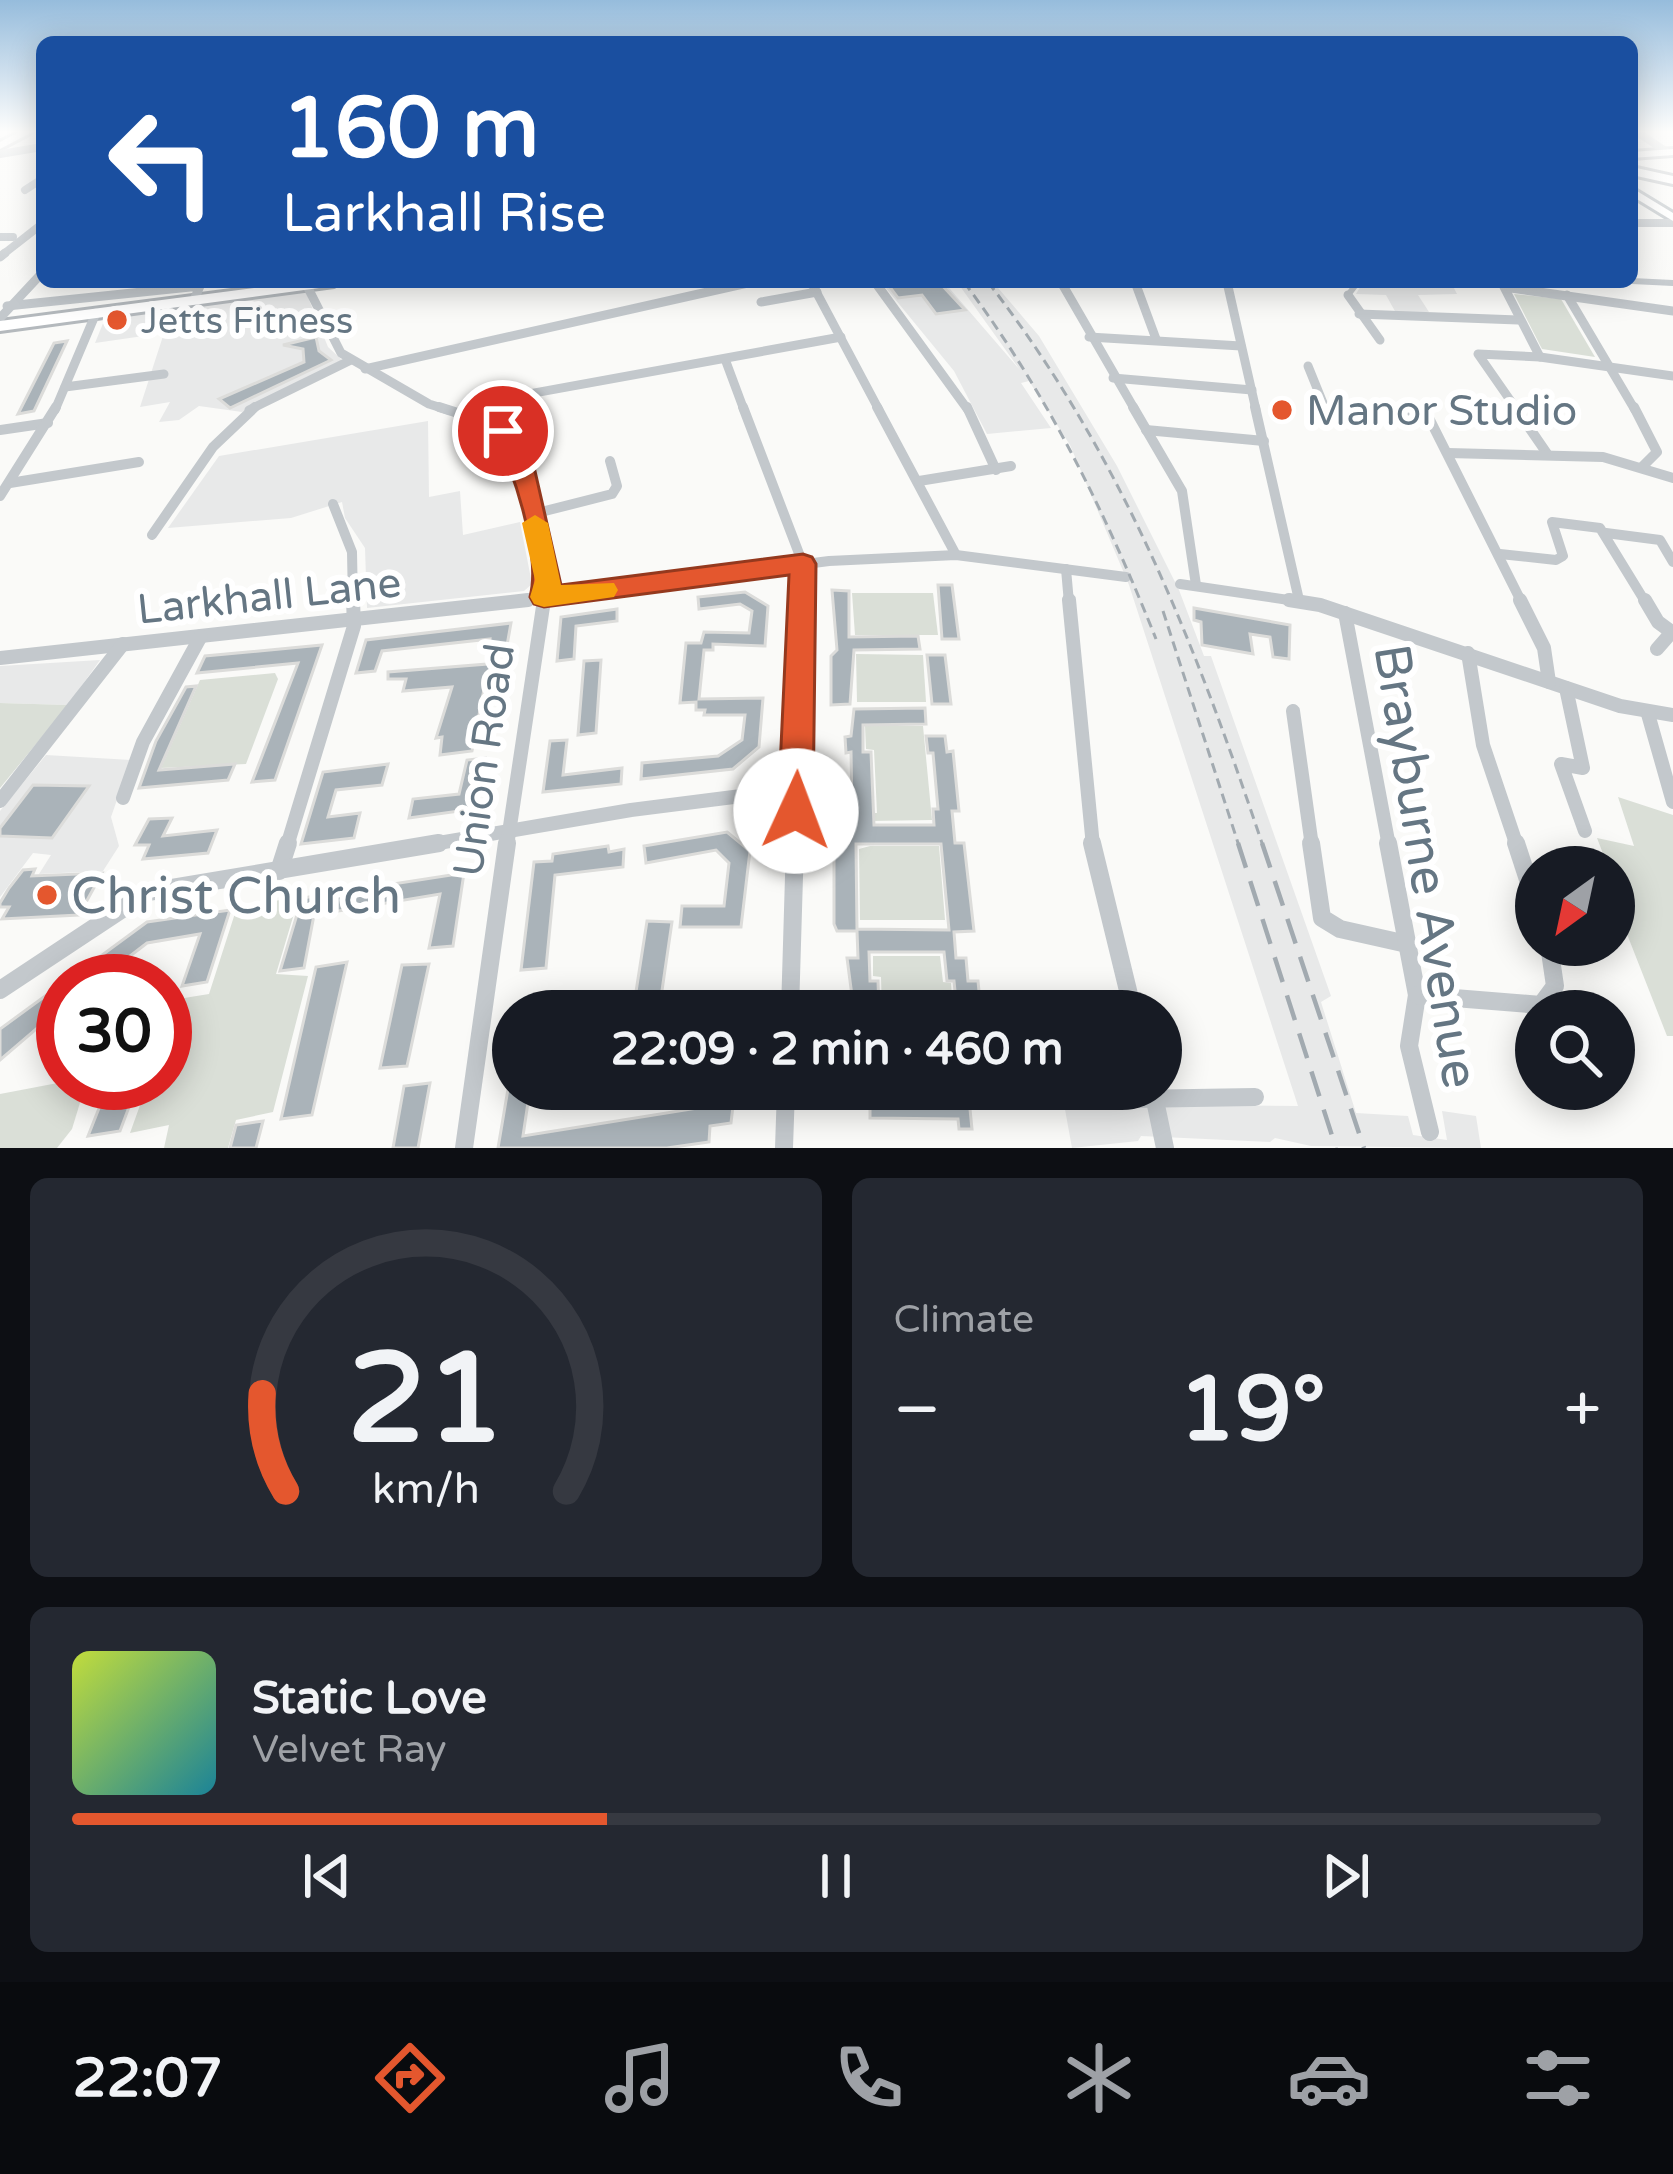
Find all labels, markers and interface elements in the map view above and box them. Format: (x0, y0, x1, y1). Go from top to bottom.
text: 160 m (282, 79, 539, 180)
icon: left (84, 84, 240, 240)
text: Larkhall Rise (282, 181, 606, 246)
place label: Jetts Fitness (141, 300, 353, 343)
marker: Jetts Fitness (104, 307, 130, 333)
pin (452, 380, 554, 482)
place label: Manor Studio (1306, 386, 1577, 437)
marker: Manor Studio (1269, 397, 1295, 423)
icon: arrive (470, 398, 536, 464)
street label: Larkhall Lane (135, 557, 404, 636)
street label: Union Road (443, 640, 526, 880)
street label: Brayburne Avenue (1359, 640, 1491, 1093)
position arrow (733, 748, 859, 874)
north arrow (1515, 846, 1635, 966)
map controls (1515, 846, 1635, 1110)
place label: Christ Church (71, 866, 401, 928)
marker: Christ Church (34, 882, 60, 908)
speed limit sign: 30 (36, 954, 192, 1110)
button: search (1515, 990, 1635, 1110)
text: 22:09 · 2 min · 460 m (611, 1023, 1063, 1077)
text: Climate (894, 1296, 1034, 1343)
text: 21 (347, 1325, 504, 1476)
text: 19° (1179, 1356, 1326, 1465)
text: − (894, 1370, 941, 1450)
text: + (1564, 1370, 1601, 1450)
text: km/h (372, 1463, 480, 1514)
text: Static Love (252, 1672, 487, 1726)
text: Velvet Ray (252, 1726, 447, 1773)
icon: previous (294, 1843, 360, 1909)
icon: pause (803, 1843, 869, 1909)
icon: next (1313, 1843, 1379, 1909)
icon: directions (368, 2036, 452, 2120)
icon: music (598, 2036, 682, 2120)
icon: phone (827, 2036, 911, 2120)
icon: climate (1057, 2036, 1141, 2120)
icon: car (1287, 2036, 1371, 2120)
icon: filters (1516, 2036, 1600, 2120)
text: 22:07 (73, 2046, 223, 2111)

